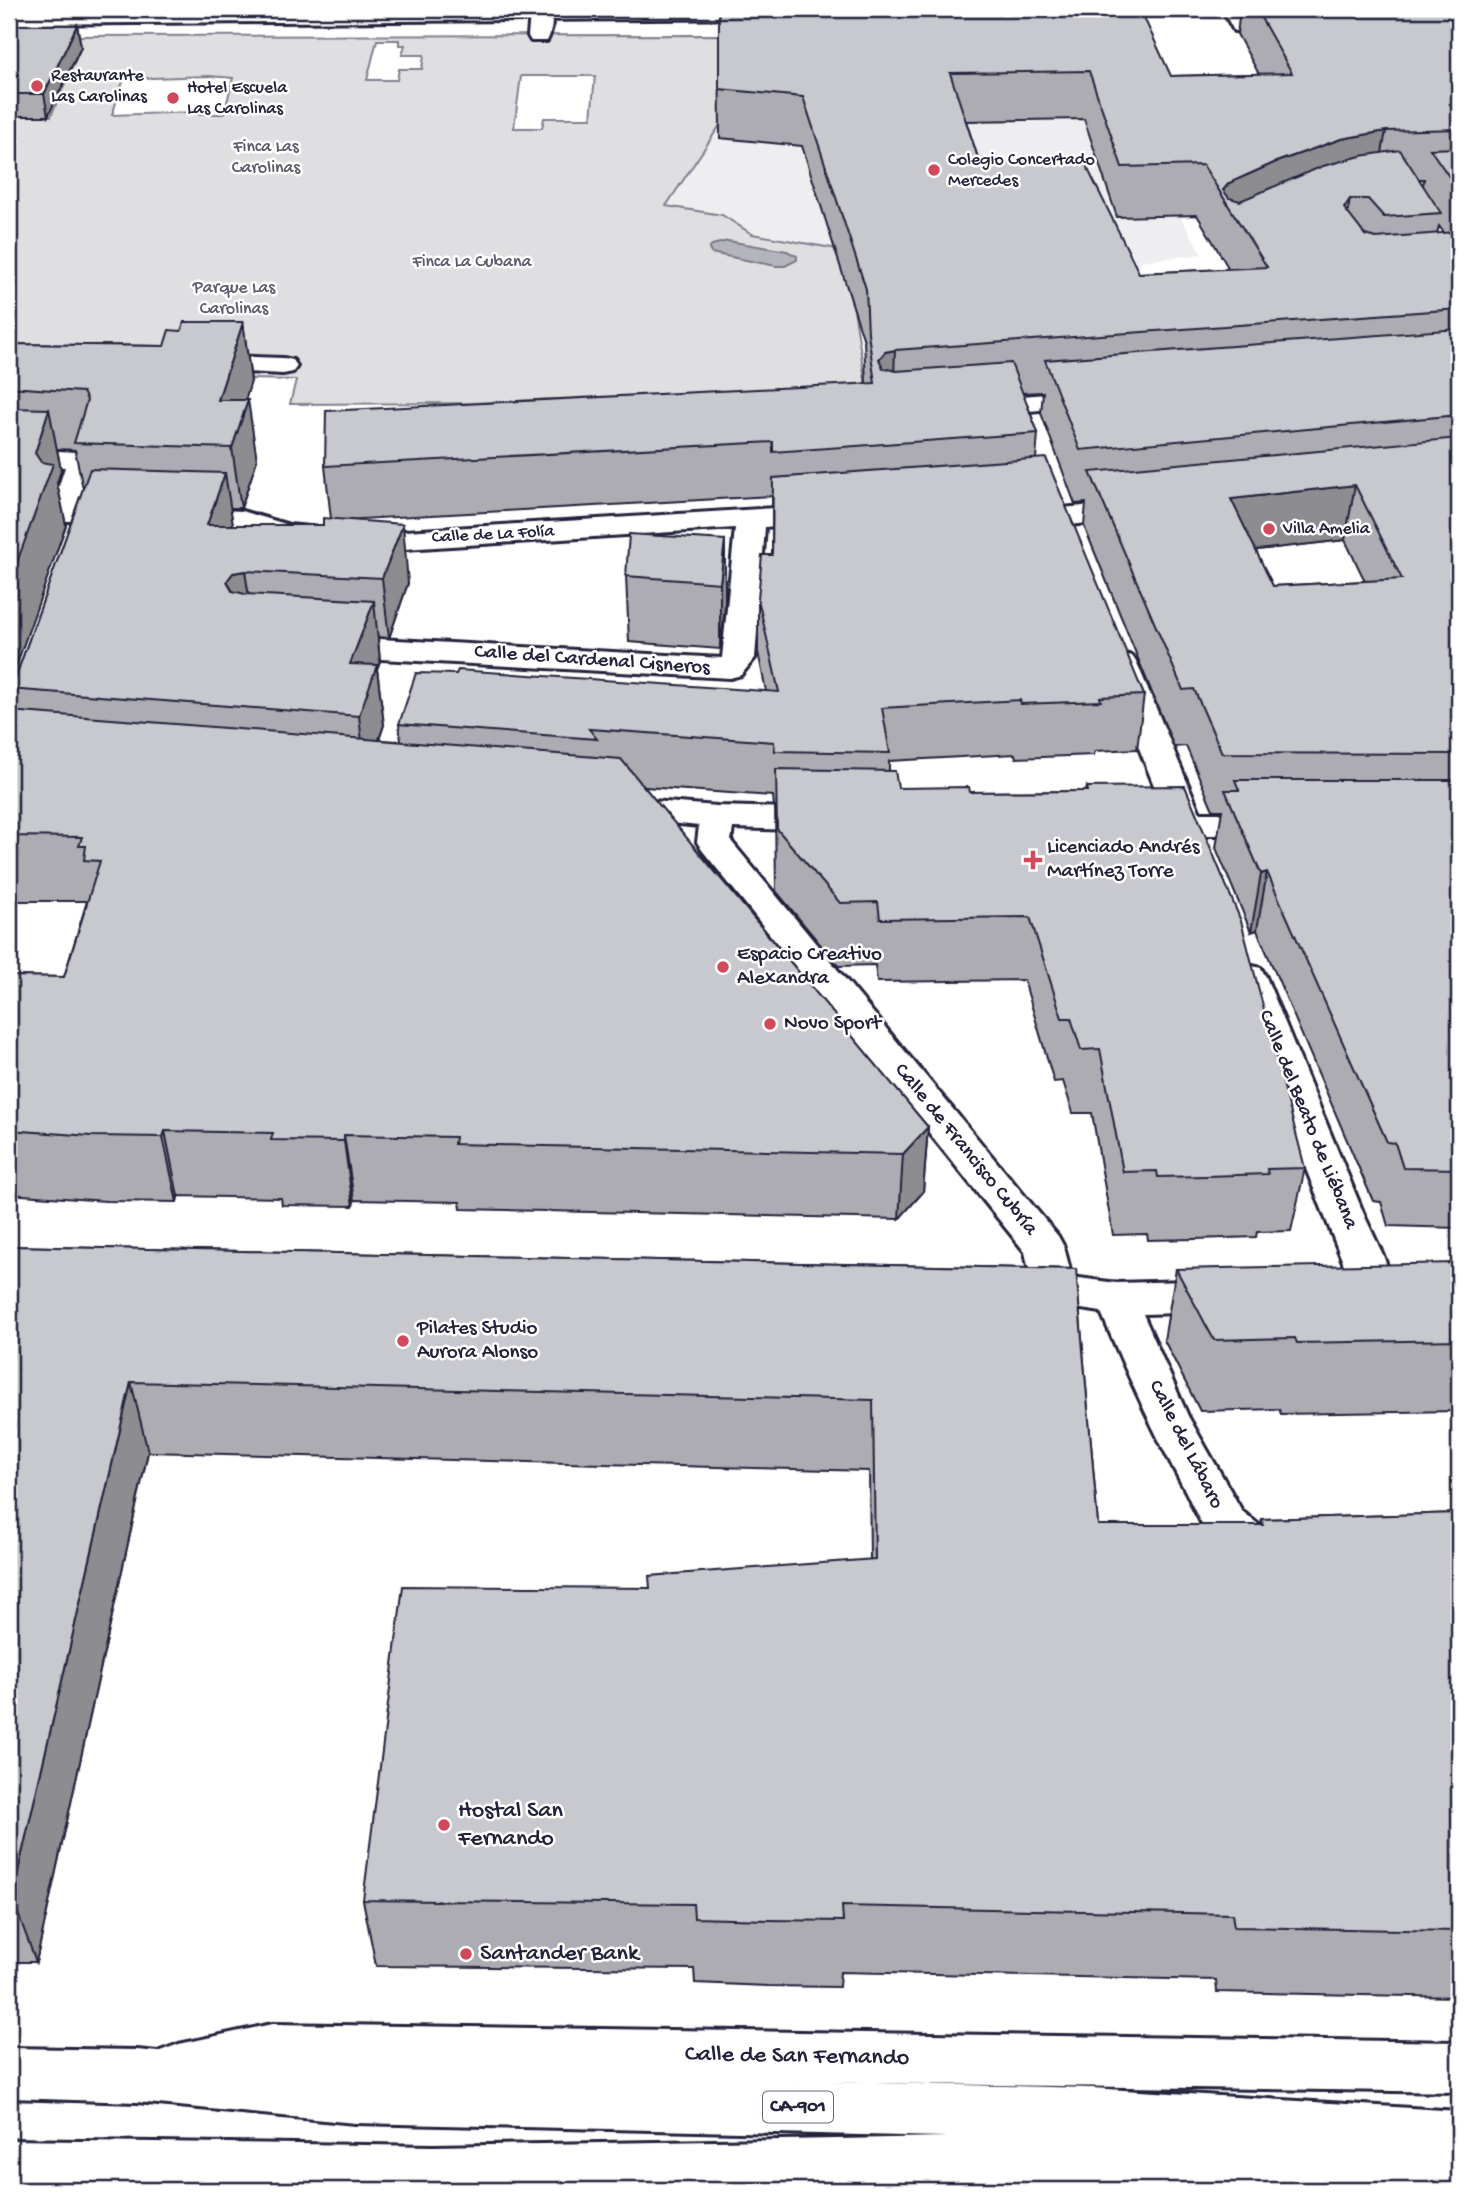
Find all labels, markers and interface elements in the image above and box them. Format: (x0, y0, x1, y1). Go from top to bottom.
place label: Restaurante Las Carolinas (51, 66, 148, 108)
marker: Restaurante Las Carolinas (29, 78, 45, 94)
place label: Hotel Escuela Las Carolinas (187, 78, 288, 120)
marker: Hotel Escuela Las Carolinas (165, 90, 181, 106)
park label: Finca Las Carolinas (232, 137, 302, 179)
place label: Colegio Concertado Mercedes (948, 150, 1095, 192)
marker: Colegio Concertado Mercedes (926, 162, 942, 178)
park label: Finca La Cubana (411, 252, 533, 273)
park label: Parque Las Carolinas (192, 278, 277, 320)
place label: Villa Amelia (1282, 519, 1371, 540)
street label: Calle de La Folía (431, 521, 556, 549)
marker: Villa Amelia (1261, 521, 1277, 537)
street label: Calle del Cardenal Cisneros (473, 640, 712, 682)
place label: Licenciado Andrés Martínez Torre (1047, 836, 1201, 885)
marker: Licenciado Andrés Martínez Torre (1025, 852, 1041, 868)
place label: Espacio Creativo Alexandra (737, 943, 882, 992)
marker: Espacio Creativo Alexandra (715, 959, 731, 975)
street label: Calle del Beato de Liébana (1252, 1007, 1363, 1234)
place label: Novo Sport (784, 1012, 883, 1037)
marker: Novo Sport (762, 1016, 778, 1032)
street label: Calle de Francisco Cubría (888, 1059, 1043, 1242)
place label: Pilates Studio Aurora Alonso (416, 1317, 538, 1366)
marker: Pilates Studio Aurora Alonso (395, 1333, 411, 1349)
street label: Calle del Lábaro (1142, 1376, 1228, 1514)
place label: Hostal San Fernando (457, 1797, 564, 1854)
marker: Hostal San Fernando (436, 1817, 452, 1833)
place label: Santander Bank (480, 1940, 641, 1969)
marker: Santander Bank (458, 1946, 474, 1962)
street label: Calle de San Fernando (685, 2041, 909, 2073)
road number: CA-901 (763, 2092, 833, 2122)

